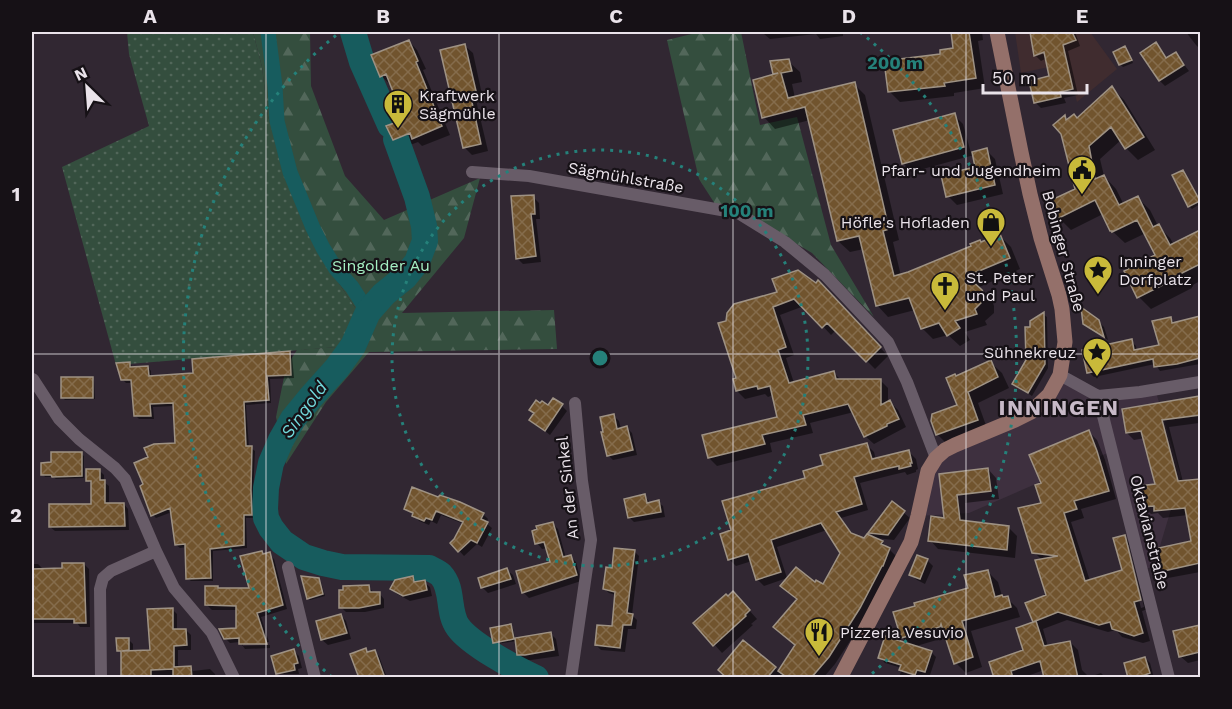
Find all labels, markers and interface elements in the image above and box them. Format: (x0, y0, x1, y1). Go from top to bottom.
text: A (143, 4, 157, 28)
text: B (376, 4, 390, 28)
text: C (609, 4, 623, 28)
text: D (842, 4, 856, 28)
text: E (1076, 4, 1088, 28)
text: 200 m (867, 52, 923, 73)
north arrow (57, 57, 117, 117)
scale bar (983, 57, 1086, 95)
text: N (71, 63, 90, 85)
text: 50 m (992, 67, 1037, 88)
place label: Kraftwerk Sägmühle (419, 86, 496, 123)
building icon: Kraftwerk Sägmühle (382, 88, 414, 130)
public building icon: Pfarr- und Jugendheim (1066, 154, 1098, 196)
street label: Sägmühlstraße (567, 158, 685, 197)
place label: Pfarr- und Jugendheim (881, 161, 1061, 180)
text: 1 (12, 182, 20, 206)
street label: Bobinger Straße (1038, 188, 1089, 314)
text: 100 m (720, 200, 774, 221)
shop icon: Höfle's Hofladen (975, 206, 1007, 248)
place label: Höfle's Hofladen (841, 213, 970, 232)
place label: Inninger Dorfplatz (1119, 252, 1192, 289)
place icon: Inninger Dorfplatz (1082, 254, 1114, 296)
park label: Singolder Au (332, 256, 430, 275)
place label: St. Peter und Paul (966, 268, 1035, 305)
church icon: St. Peter und Paul (929, 270, 961, 312)
place icon: Sühnekreuz (1081, 336, 1113, 378)
place label: Sühnekreuz (984, 343, 1076, 362)
centre of rings (590, 348, 610, 368)
water label: Singold (276, 377, 332, 442)
district label: INNINGEN (999, 395, 1120, 420)
street label: An der Sinkel (553, 435, 582, 541)
street label: Oktavianstraße (1126, 473, 1173, 591)
text: 2 (10, 503, 22, 527)
restaurant icon: Pizzeria Vesuvio (803, 616, 835, 658)
place label: Pizzeria Vesuvio (840, 623, 964, 642)

